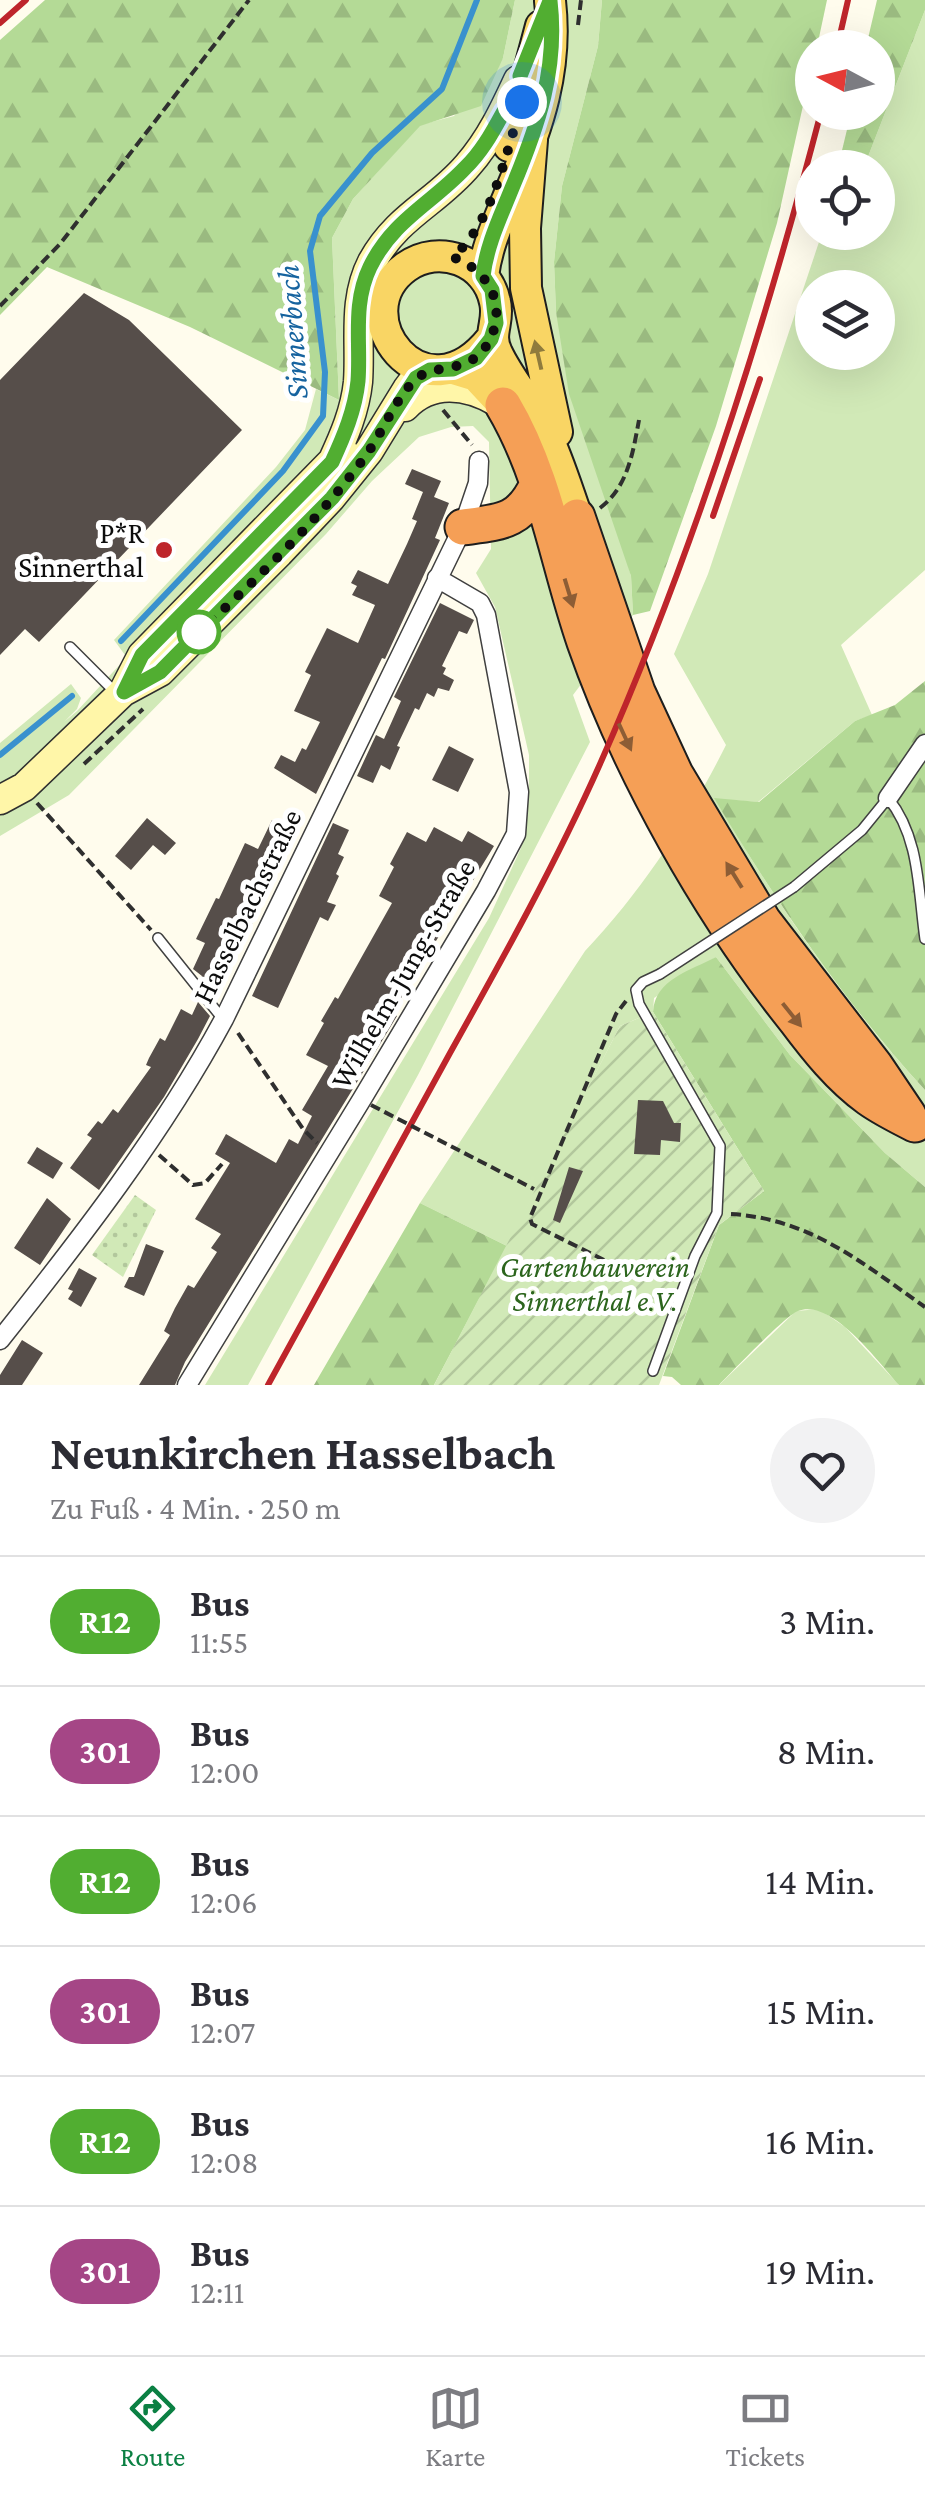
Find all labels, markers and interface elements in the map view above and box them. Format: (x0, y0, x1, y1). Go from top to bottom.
north arrow (795, 30, 895, 130)
map controls (795, 30, 895, 370)
your location (497, 77, 547, 127)
button: locate (795, 150, 895, 250)
water label: Sinnerbach (269, 263, 315, 401)
button: layers (795, 270, 895, 370)
one-way arrow (530, 339, 546, 370)
place label: P*R Sinnerthal (18, 516, 144, 583)
marker: P*R Sinnerthal (153, 539, 175, 561)
one-way arrow (562, 578, 577, 608)
unlabelled marker (178, 611, 220, 653)
one-way arrow (617, 723, 634, 752)
street label: Hasselbachstraße (185, 804, 308, 1008)
street label: Wilhelm-Jung-Straße (323, 853, 483, 1095)
one-way arrow (726, 861, 743, 889)
one-way arrow (781, 1002, 802, 1028)
park label: Gartenbauverein Sinnerthal e.V. (500, 1250, 690, 1317)
button: heart (770, 1418, 875, 1523)
text: Neunkirchen Hasselbach (50, 1426, 555, 1479)
text: Zu Fuß · 4 Min. · 250 m (50, 1490, 341, 1526)
text: Bus (190, 1582, 249, 1624)
text: 3 Min. (779, 1600, 875, 1642)
text: R12 (79, 1602, 131, 1641)
text: 11:55 (190, 1624, 248, 1660)
text: Bus (190, 1712, 249, 1754)
text: 8 Min. (777, 1730, 875, 1772)
text: 301 (79, 1732, 131, 1771)
text: 12:00 (190, 1754, 259, 1790)
text: Bus (190, 1842, 249, 1884)
text: 14 Min. (765, 1860, 875, 1902)
text: R12 (79, 1862, 131, 1901)
text: 12:06 (190, 1884, 258, 1920)
text: Bus (190, 1972, 249, 2014)
text: 15 Min. (767, 1990, 875, 2032)
text: 301 (79, 1992, 131, 2031)
text: 12:07 (190, 2014, 255, 2050)
text: Bus (190, 2102, 249, 2144)
text: 16 Min. (765, 2120, 875, 2162)
text: R12 (79, 2122, 131, 2161)
text: 12:08 (190, 2144, 259, 2180)
text: Bus (190, 2232, 249, 2274)
text: 19 Min. (765, 2250, 875, 2292)
text: 301 (79, 2252, 131, 2291)
text: 12:11 (190, 2274, 244, 2310)
tab: Route (120, 2381, 185, 2472)
tab: Karte (425, 2381, 485, 2472)
tab: Tickets (725, 2381, 805, 2472)

